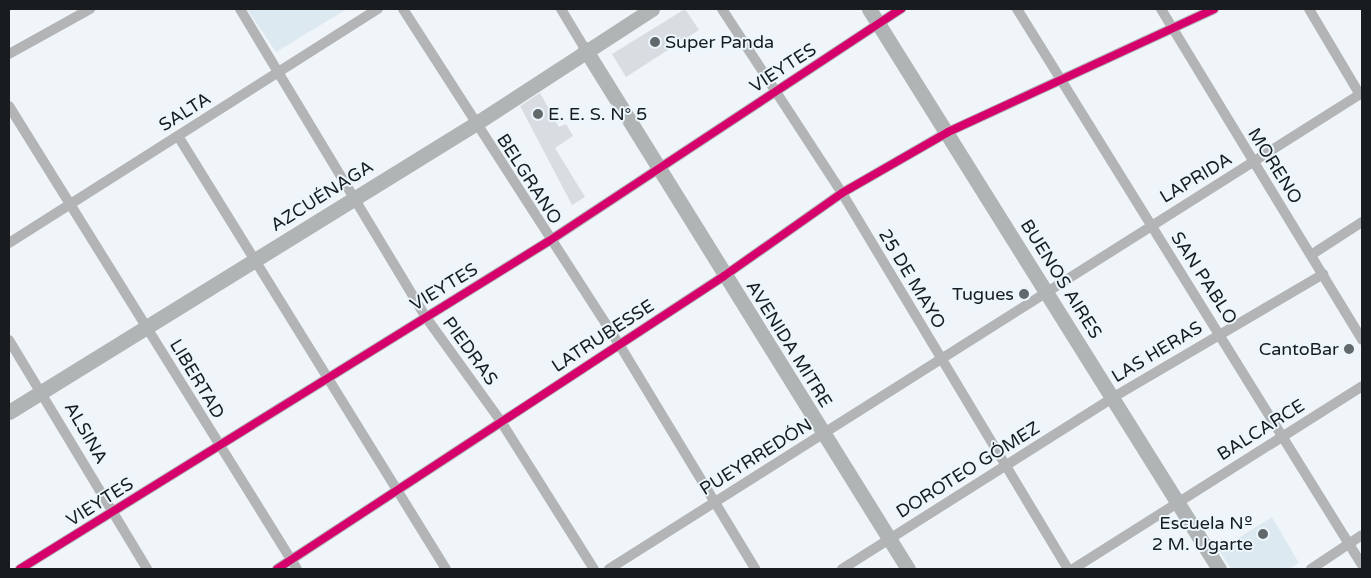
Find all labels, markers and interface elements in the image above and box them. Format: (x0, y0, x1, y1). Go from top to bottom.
place label: Super Panda (665, 31, 774, 53)
marker: Super Panda (649, 36, 661, 48)
street label: VIEYTES (746, 39, 820, 97)
street label: SALTA (155, 88, 215, 136)
place label: E. E. S. N° 5 (548, 103, 647, 125)
marker: E. E. S. N° 5 (532, 108, 544, 120)
street label: MORENO (1243, 124, 1307, 208)
street label: BELGRANO (492, 130, 566, 228)
street label: LAPRIDA (1156, 148, 1236, 208)
street label: AZCUÉNAGA (267, 156, 377, 236)
street label: BUENOS AIRES (1016, 215, 1106, 343)
street label: 25 DE MAYO (874, 225, 950, 333)
street label: SAN PABLO (1166, 228, 1242, 328)
street label: VIEYTES (406, 258, 482, 316)
street label: AVENIDA MITRE (741, 277, 837, 411)
place label: Tugues (952, 283, 1014, 305)
marker: Tugues (1018, 288, 1030, 300)
street label: LATRUBESSE (548, 295, 658, 377)
street label: PIEDRAS (438, 312, 502, 390)
street label: LAS HERAS (1108, 317, 1206, 387)
street label: LIBERTAD (165, 335, 229, 423)
place label: CantoBar (1259, 338, 1339, 360)
marker: CantoBar (1343, 343, 1355, 355)
street label: BALCARCE (1213, 395, 1309, 465)
street label: ALSINA (60, 398, 112, 468)
street label: PUEYRREDÓN (696, 414, 816, 500)
street label: DOROTEO GÓMEZ (892, 417, 1044, 523)
street label: VIEYTES (63, 473, 137, 531)
place label: Escuela Nº 2 M. Ugarte (1152, 513, 1253, 556)
marker: Escuela Nº 2 M. Ugarte (1257, 528, 1269, 540)

